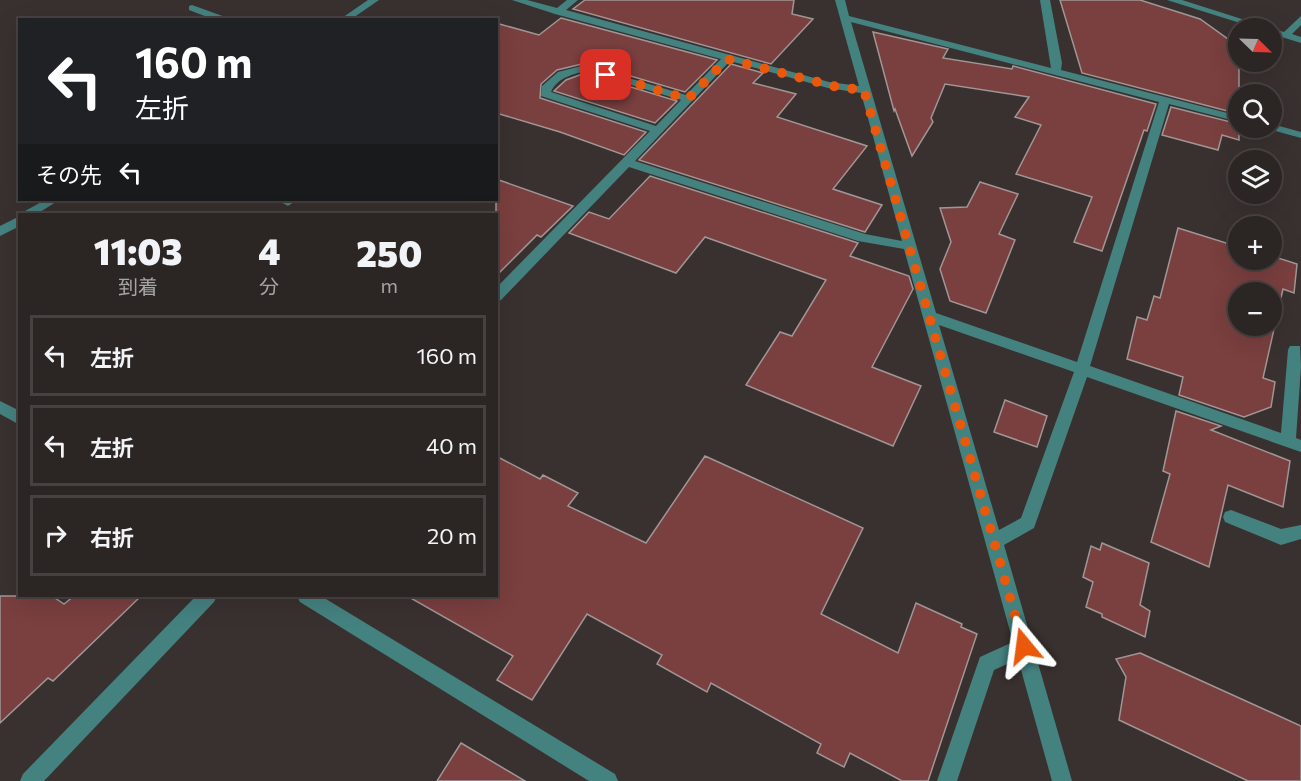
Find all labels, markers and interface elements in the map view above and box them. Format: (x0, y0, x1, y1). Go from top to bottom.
north arrow (1228, 18, 1282, 72)
map controls (1228, 18, 1282, 336)
text: 160 m (135, 35, 253, 87)
icon: left (36, 42, 114, 120)
pin (580, 49, 631, 100)
icon: arrive (589, 58, 622, 91)
button: search (1228, 84, 1282, 138)
text: 左折 (135, 91, 189, 124)
button: layers (1228, 150, 1282, 204)
icon: left (114, 156, 147, 189)
text: その先 (36, 161, 102, 188)
button: + (1228, 216, 1282, 270)
text: 11:03 (94, 228, 182, 272)
text: 4 (258, 228, 281, 272)
text: 250 (356, 230, 422, 274)
text: m (381, 273, 398, 297)
text: 到着 (118, 274, 158, 298)
text: 分 (259, 274, 279, 298)
button: − (1228, 282, 1282, 336)
icon: left (39, 339, 72, 372)
text: 160 m (416, 342, 477, 369)
text: 左折 (90, 344, 134, 371)
icon: left (39, 429, 72, 462)
text: 40 m (426, 432, 477, 459)
text: 左折 (90, 434, 134, 461)
icon: right (39, 519, 72, 552)
text: 20 m (427, 522, 477, 549)
text: 右折 (90, 524, 134, 551)
position arrow (992, 614, 1056, 678)

